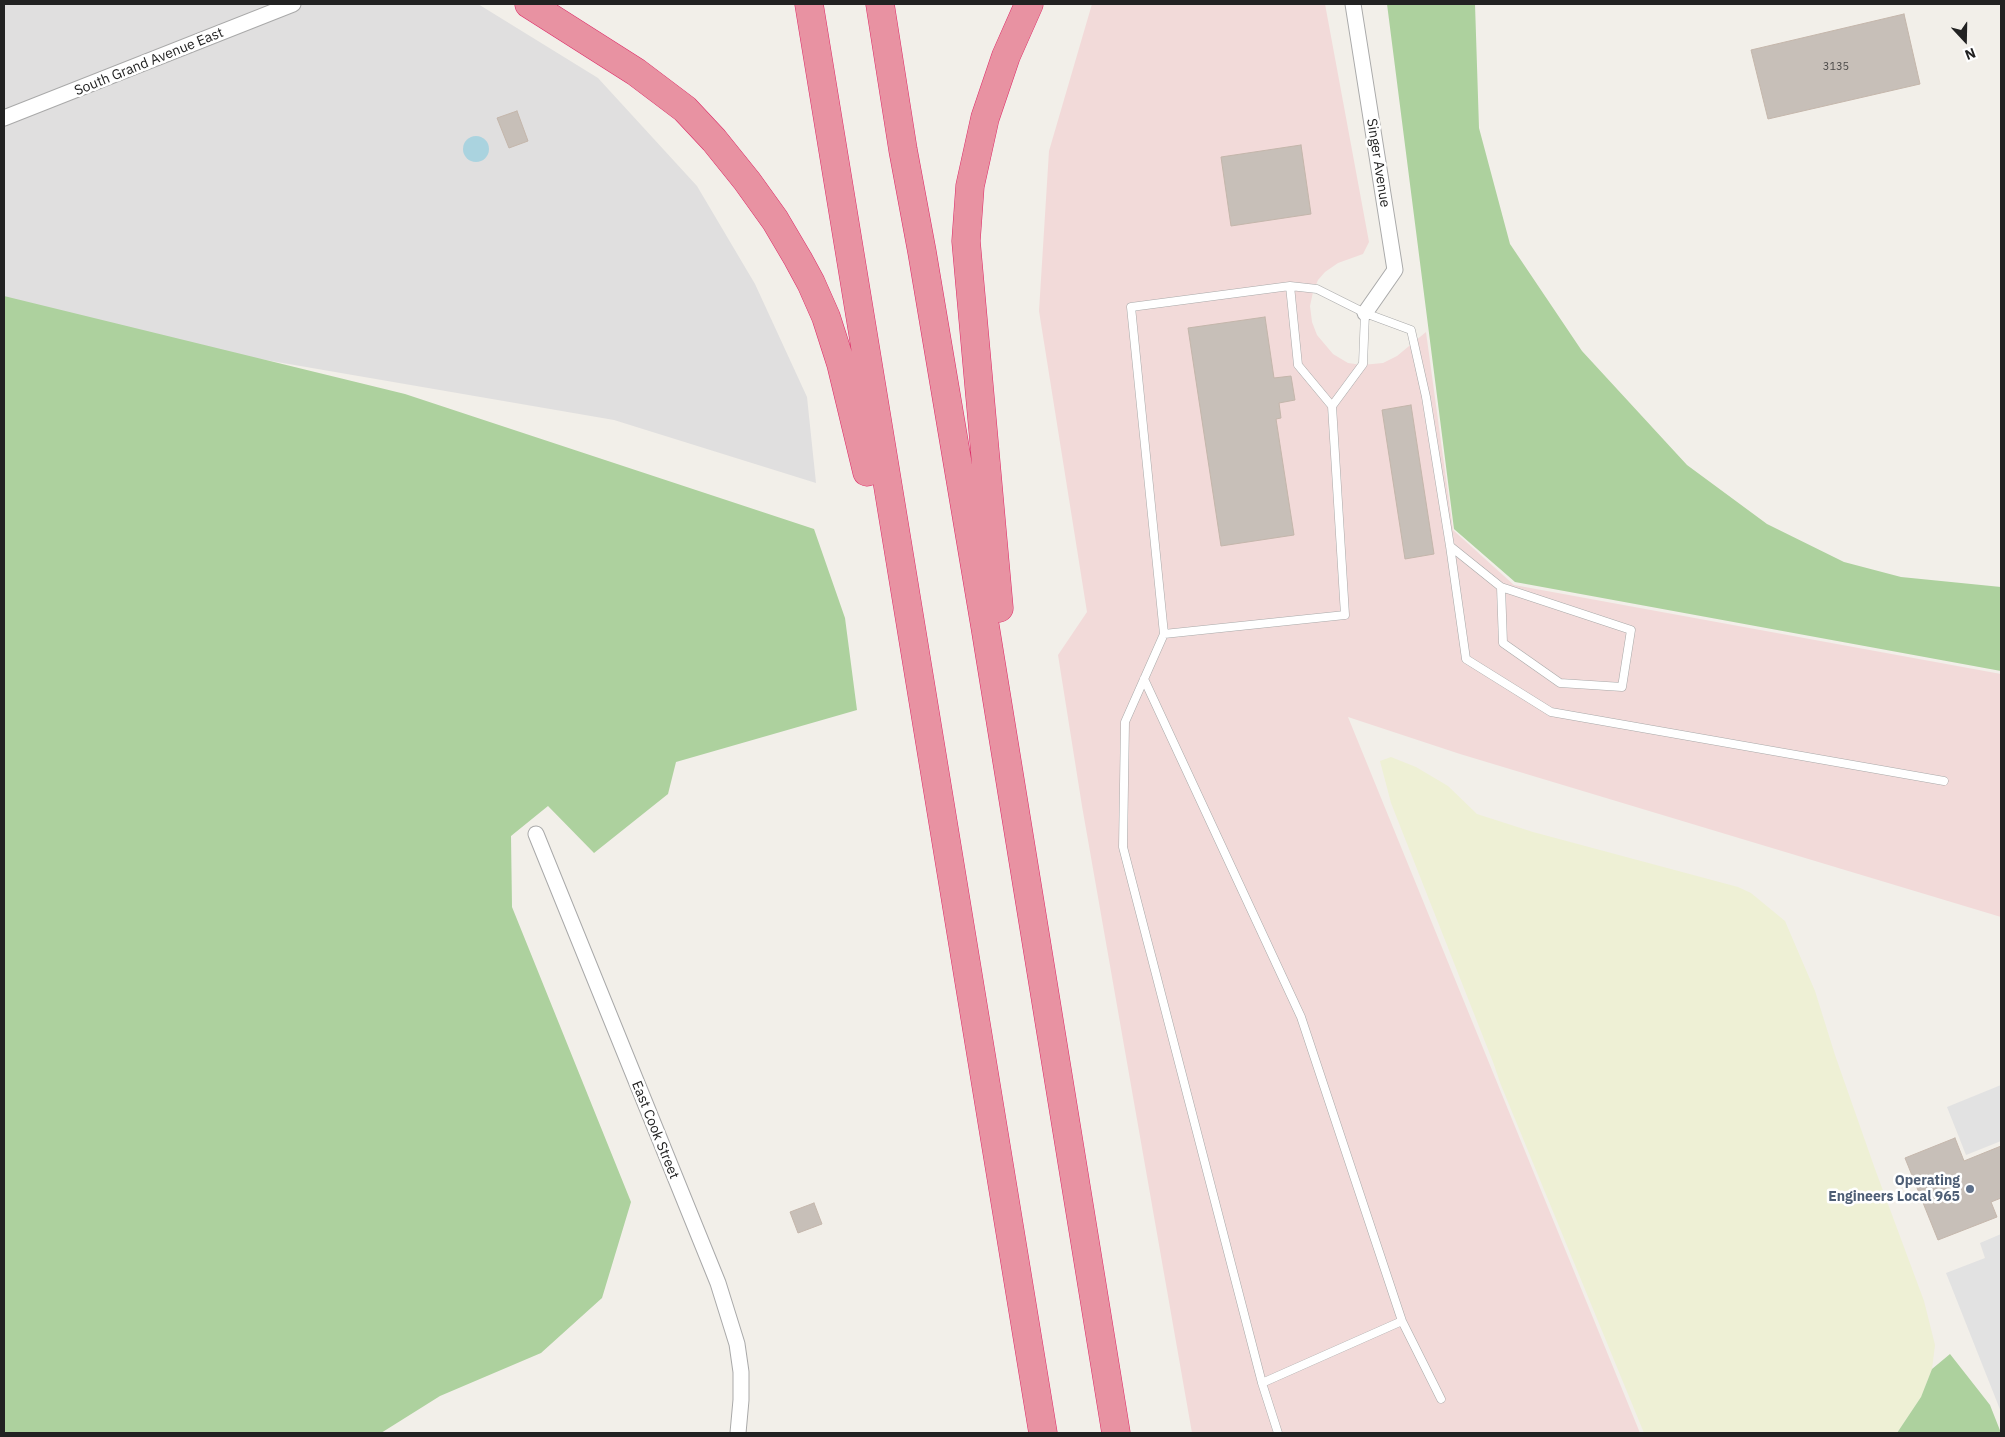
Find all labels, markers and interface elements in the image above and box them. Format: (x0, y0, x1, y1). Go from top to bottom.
north arrow (1940, 15, 1990, 65)
street label: South Grand Avenue East (72, 24, 226, 100)
text: N (1962, 44, 1978, 64)
house number: 3135 (1823, 60, 1849, 74)
street label: Singer Avenue (1363, 117, 1393, 209)
street label: East Cook Street (628, 1079, 682, 1181)
place label: Operating Engineers Local 965 (1828, 1173, 1960, 1206)
marker: Operating Engineers Local 965 (1964, 1183, 1976, 1195)

